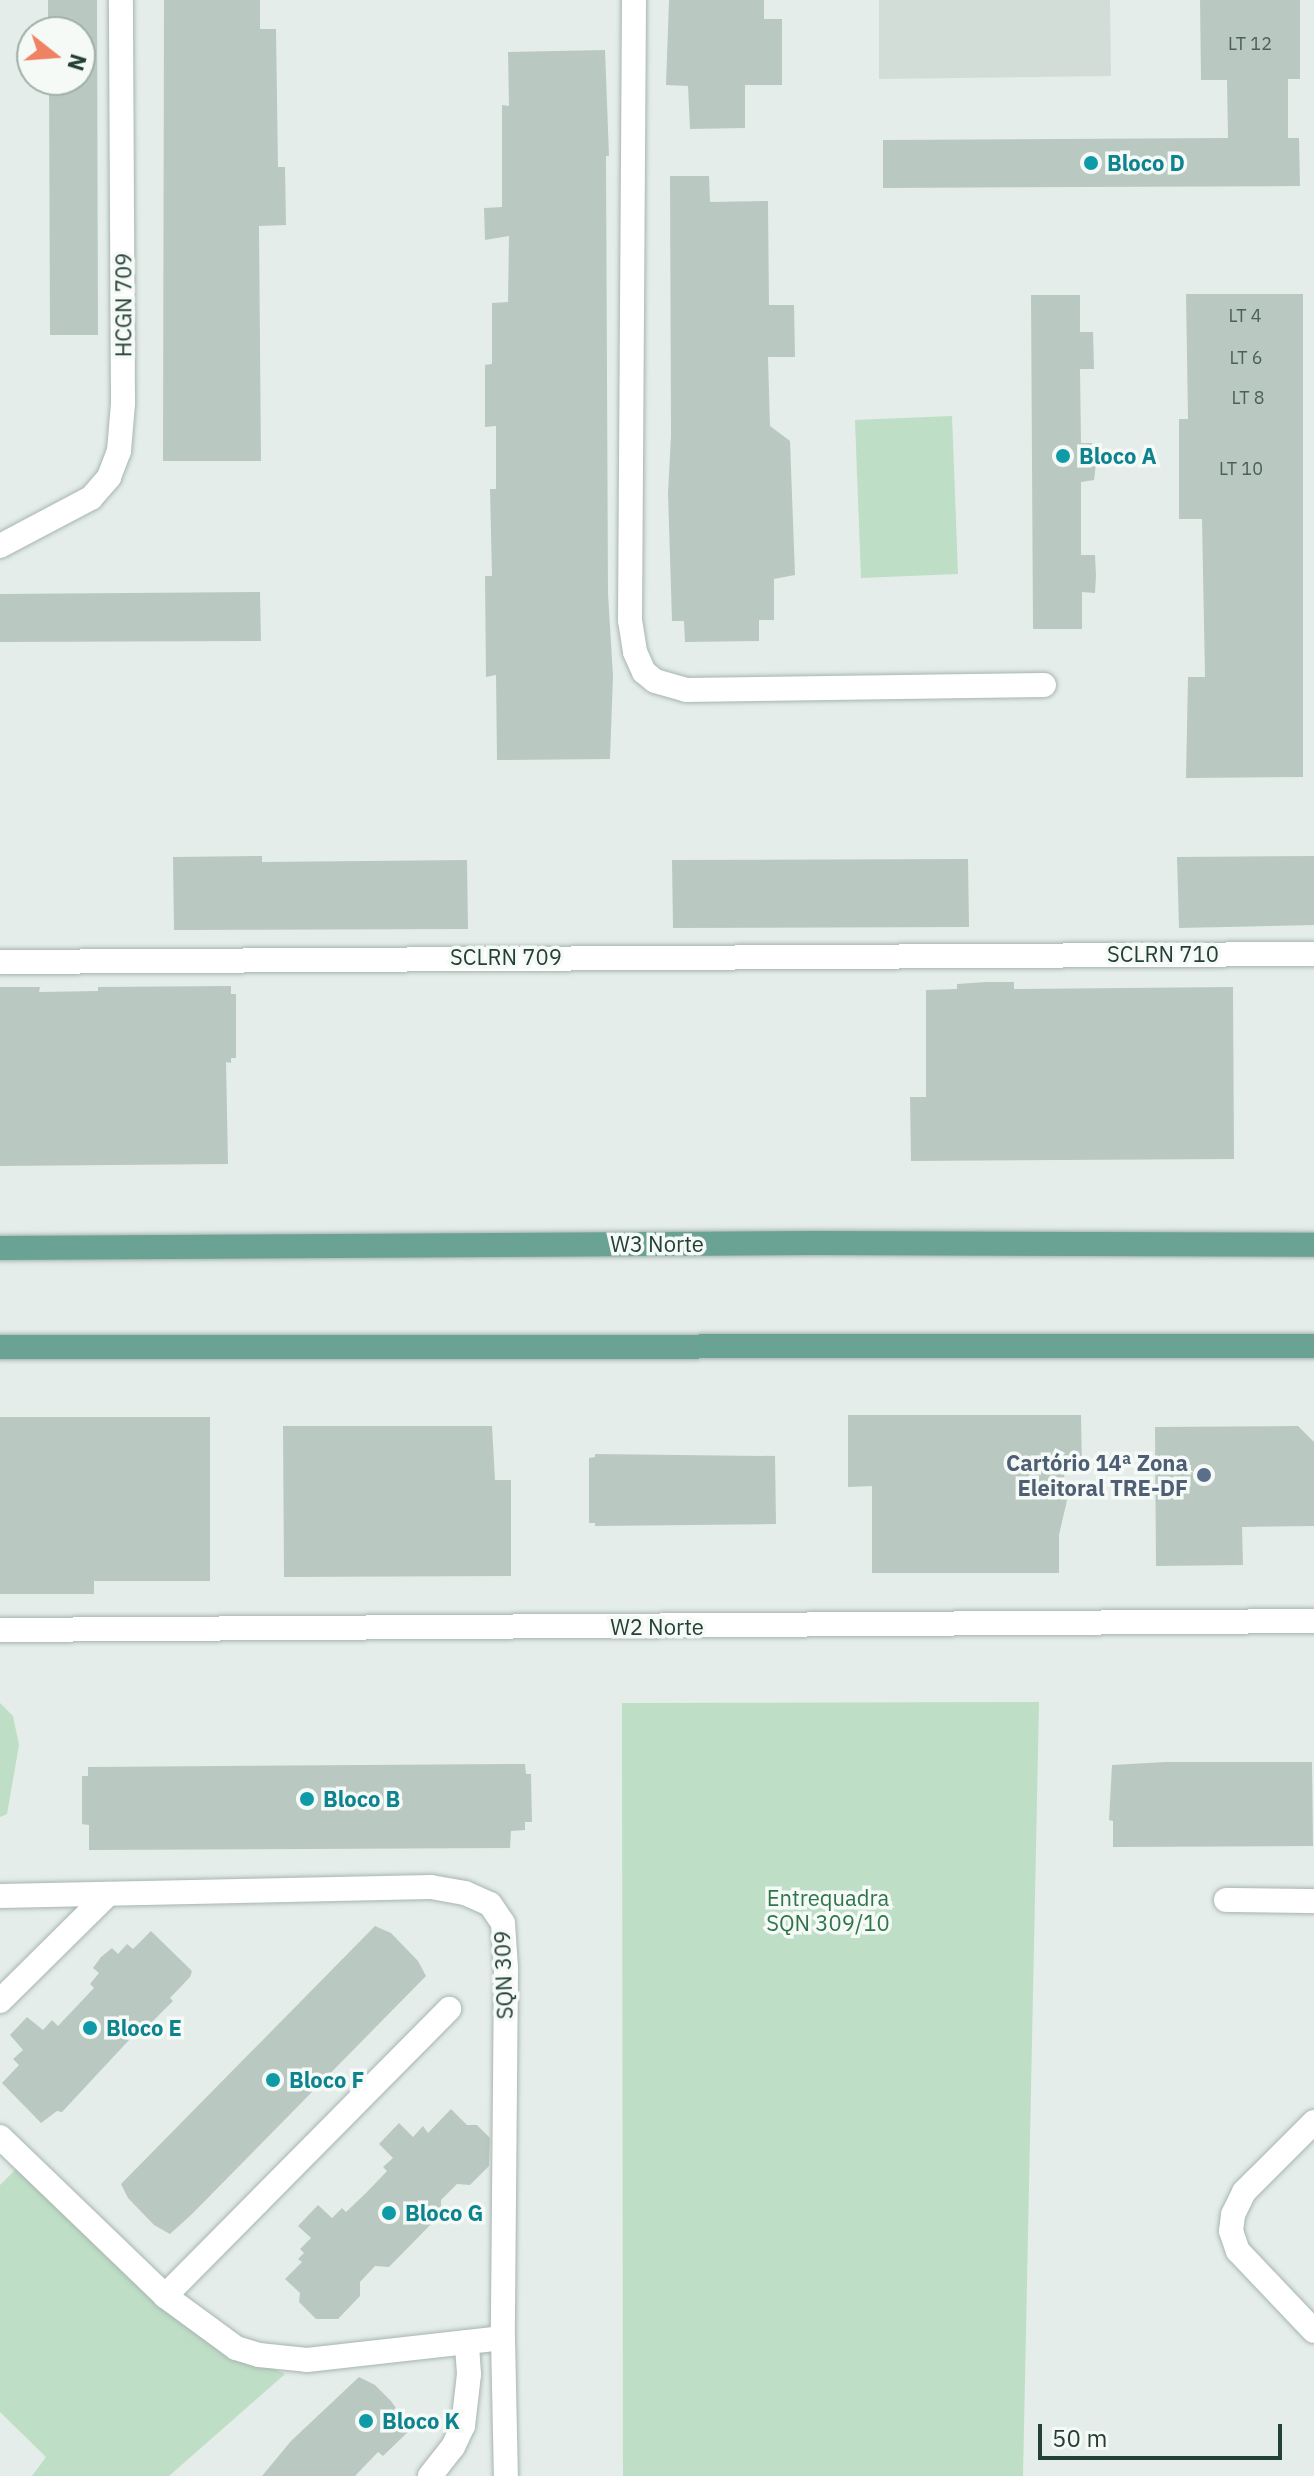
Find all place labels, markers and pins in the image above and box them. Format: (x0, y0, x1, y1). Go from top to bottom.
place label: Bloco D (1107, 150, 1185, 176)
marker: Bloco D (1082, 154, 1100, 172)
place label: Bloco A (1079, 443, 1157, 469)
marker: Bloco A (1054, 447, 1072, 465)
place label: Cartório 14ª Zona Eleitoral TRE-DF (1006, 1449, 1188, 1500)
marker: Cartório 14ª Zona Eleitoral TRE-DF (1195, 1466, 1213, 1484)
place label: Bloco B (323, 1786, 400, 1812)
marker: Bloco B (298, 1790, 316, 1808)
place label: Bloco E (106, 2015, 182, 2041)
marker: Bloco E (81, 2019, 99, 2037)
place label: Bloco F (289, 2067, 364, 2093)
marker: Bloco F (264, 2071, 282, 2089)
place label: Bloco G (405, 2200, 483, 2226)
marker: Bloco G (380, 2204, 398, 2222)
place label: Bloco K (382, 2408, 460, 2434)
marker: Bloco K (357, 2412, 375, 2430)

